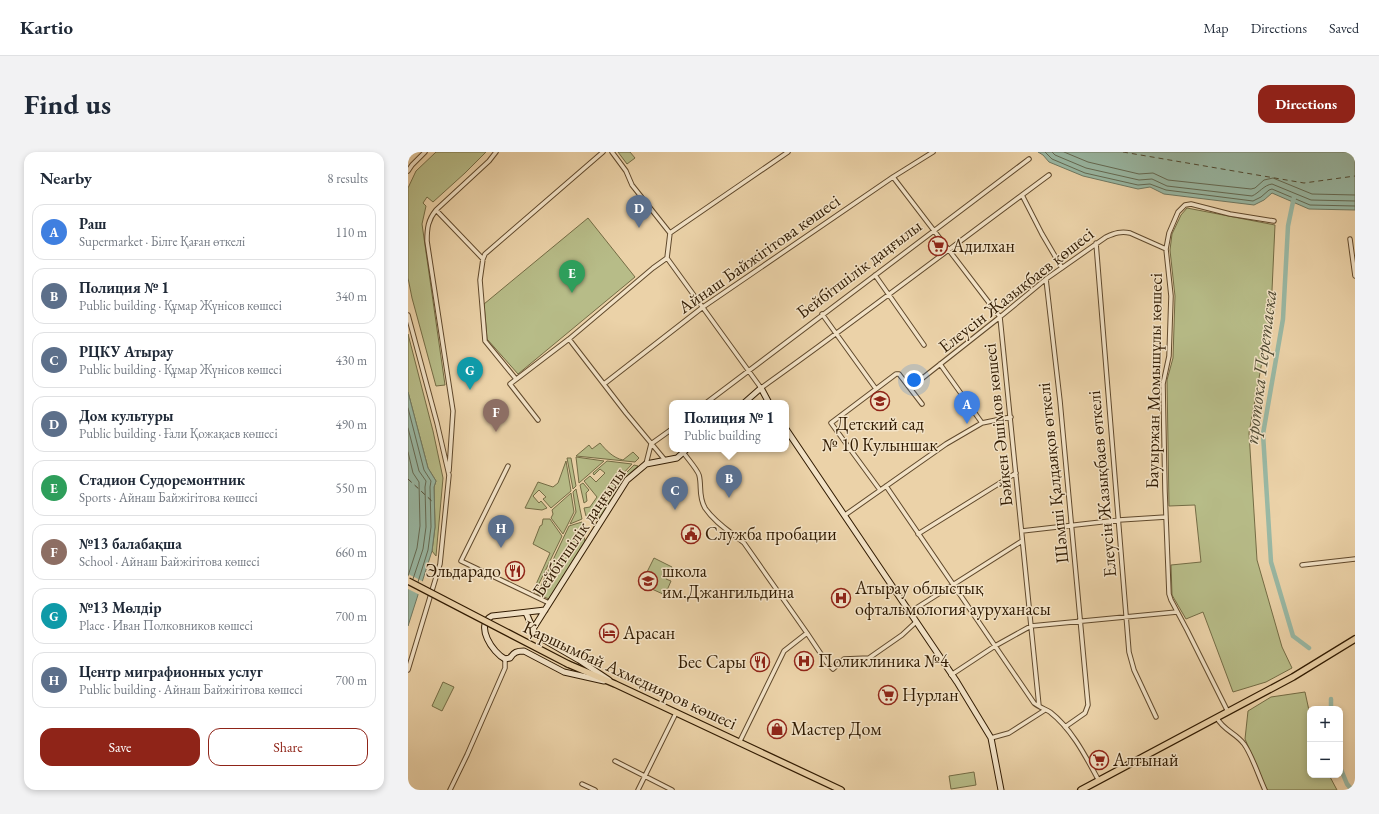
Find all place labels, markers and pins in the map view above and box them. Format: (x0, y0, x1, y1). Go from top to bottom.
pin: D (626, 195, 652, 228)
place label: Адилхан (951, 234, 1015, 257)
supermarket icon: Адилхан (927, 235, 949, 257)
pin: E (559, 260, 585, 293)
pin: G (457, 357, 483, 390)
school or university icon: Детский сад № 10 Кулыншак (869, 390, 891, 412)
pin: A (954, 391, 980, 424)
pin: F (483, 399, 509, 432)
place label: Детский сад № 10 Кулыншак (822, 412, 938, 456)
pin: B (716, 465, 742, 498)
pin: C (662, 477, 688, 510)
pin: H (488, 515, 514, 548)
place label: Служба пробации (705, 522, 837, 545)
public building icon: Служба пробации (680, 523, 702, 545)
place label: Эльдарадо (425, 559, 501, 582)
place label: школа им.Джангильдина (662, 559, 795, 603)
restaurant icon: Эльдарадо (504, 560, 526, 582)
school or university icon: школа им.Джангильдина (637, 570, 659, 592)
place label: Атырау облыстық офтальмология ауруханасы (854, 576, 1051, 620)
hospital icon: Атырау облыстық офтальмология ауруханасы (830, 587, 852, 609)
place label: Арасан (622, 621, 675, 644)
hotel icon: Арасан (598, 622, 620, 644)
place label: Поликлиника №4 (818, 649, 949, 672)
place label: Бес Сары (677, 650, 746, 673)
hospital icon: Поликлиника №4 (793, 650, 815, 672)
restaurant icon: Бес Сары (749, 651, 771, 673)
place label: Нурлан (902, 683, 959, 706)
supermarket icon: Нурлан (877, 684, 899, 706)
place label: Мастер Дом (791, 717, 882, 740)
shop icon: Мастер Дом (766, 718, 788, 740)
place label: Алтынай (1112, 748, 1179, 771)
supermarket icon: Алтынай (1088, 749, 1110, 771)

